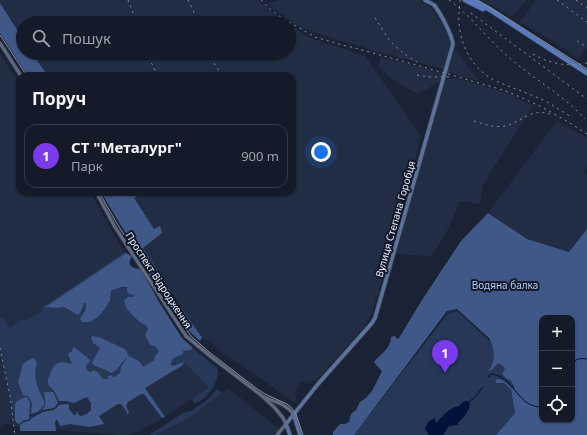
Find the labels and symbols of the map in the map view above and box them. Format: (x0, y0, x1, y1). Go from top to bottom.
your location (311, 142, 331, 162)
street label: Вулиця Степана Горобця (372, 159, 418, 279)
street label: Проспект Відродження (122, 229, 196, 331)
park label: Водяна балка (472, 278, 538, 292)
pin: 1 (432, 340, 458, 373)

